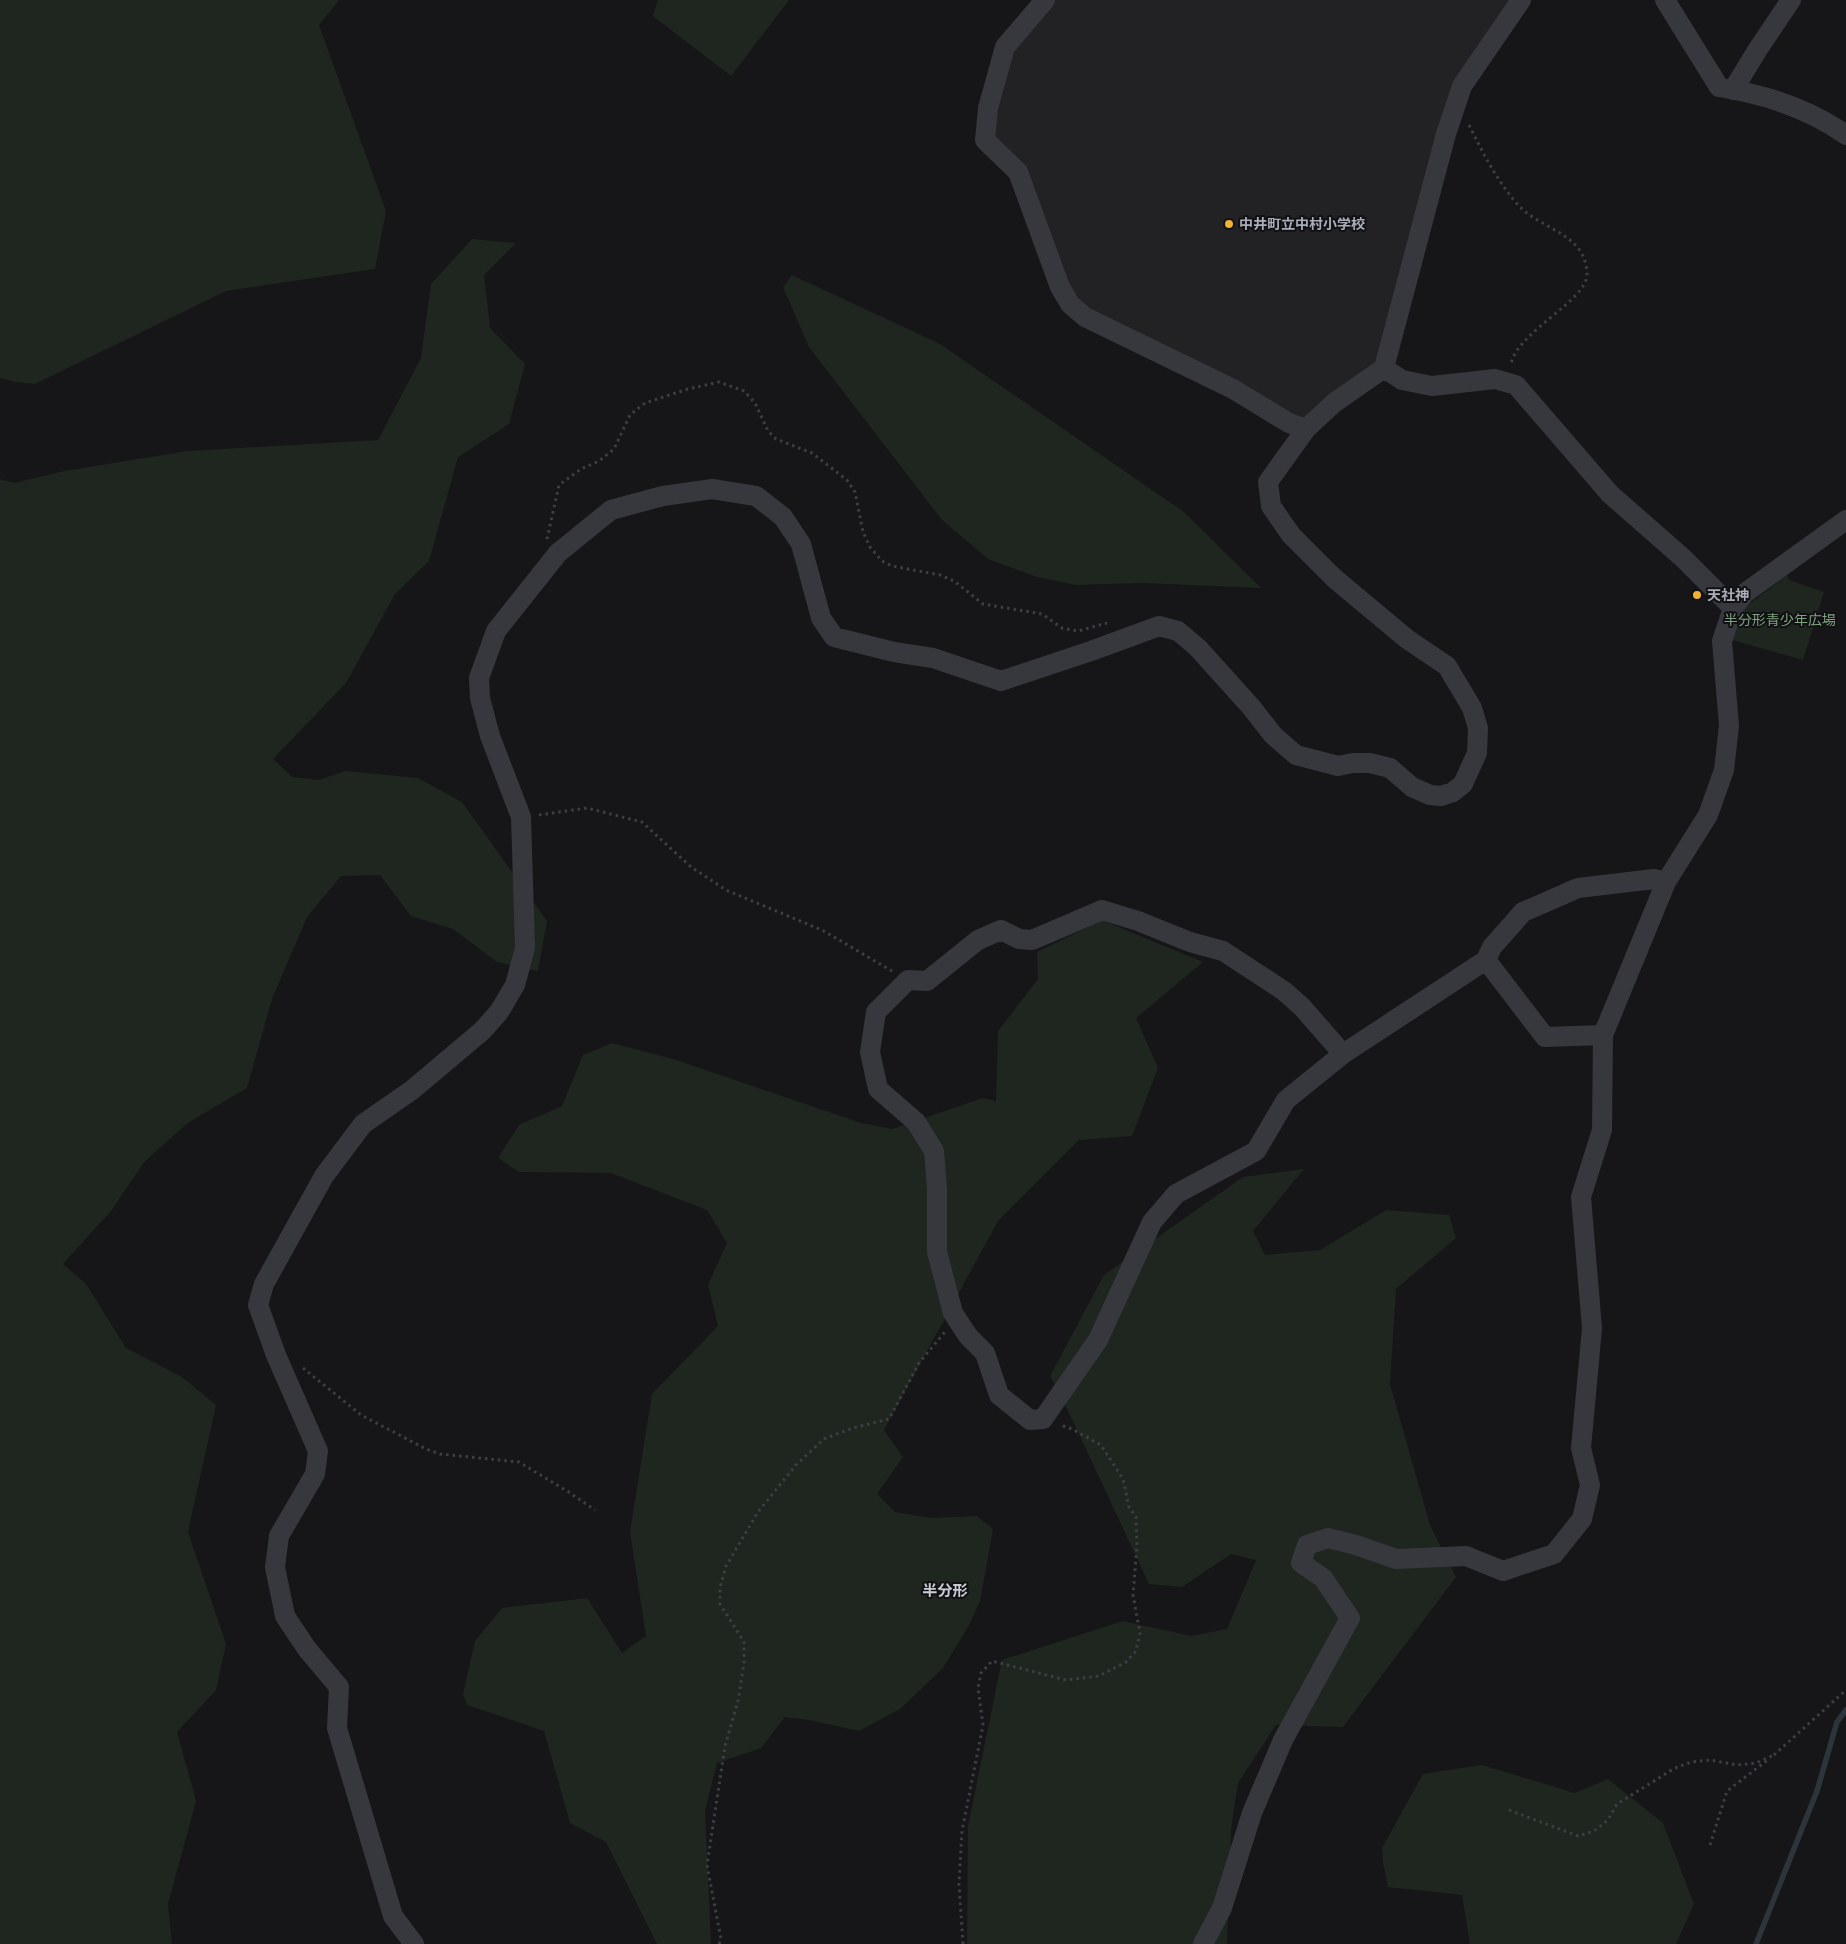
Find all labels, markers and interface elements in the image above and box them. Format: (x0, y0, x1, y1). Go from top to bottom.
place label: 中井町立中村小学校 (1239, 216, 1365, 232)
marker: 中井町立中村小学校 (1223, 218, 1235, 230)
place label: 天社神 (1707, 587, 1749, 603)
marker: 天社神 (1691, 589, 1703, 601)
park label: 半分形青少年広場 (1724, 612, 1836, 628)
district label: 半分形 (922, 1582, 968, 1599)

